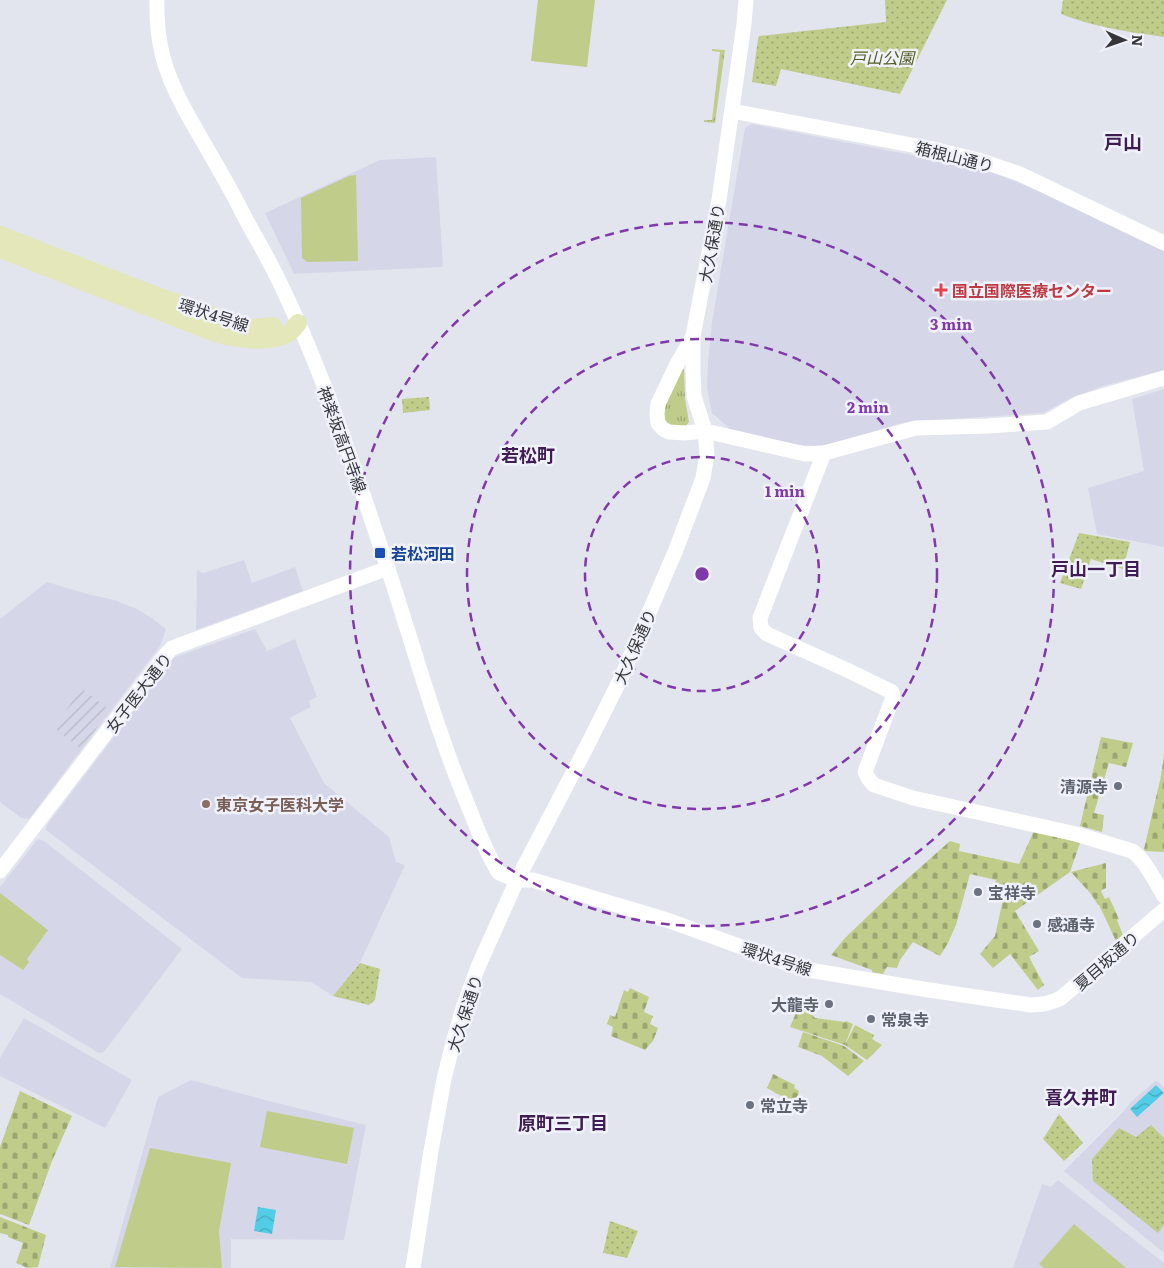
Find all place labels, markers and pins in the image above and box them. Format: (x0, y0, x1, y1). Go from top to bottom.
place label: 国立国際医療センター (952, 278, 1112, 302)
marker: 国立国際医療センター (934, 283, 948, 297)
place label: 若松河田 (391, 541, 455, 565)
marker: 若松河田 (373, 546, 387, 560)
centre of rings (693, 565, 711, 583)
place label: 清源寺 (1060, 774, 1108, 798)
marker: 清源寺 (1112, 780, 1124, 792)
place label: 東京女子医科大学 (216, 792, 344, 816)
marker: 東京女子医科大学 (200, 798, 212, 810)
place label: 宝祥寺 (988, 880, 1036, 904)
marker: 宝祥寺 (972, 886, 984, 898)
place label: 感通寺 (1047, 912, 1095, 936)
marker: 感通寺 (1031, 918, 1043, 930)
place label: 大龍寺 (771, 992, 819, 1016)
marker: 大龍寺 (823, 998, 835, 1010)
place label: 常泉寺 (881, 1007, 929, 1031)
marker: 常泉寺 (865, 1013, 877, 1025)
place label: 常立寺 (760, 1093, 808, 1117)
marker: 常立寺 (744, 1099, 756, 1111)

